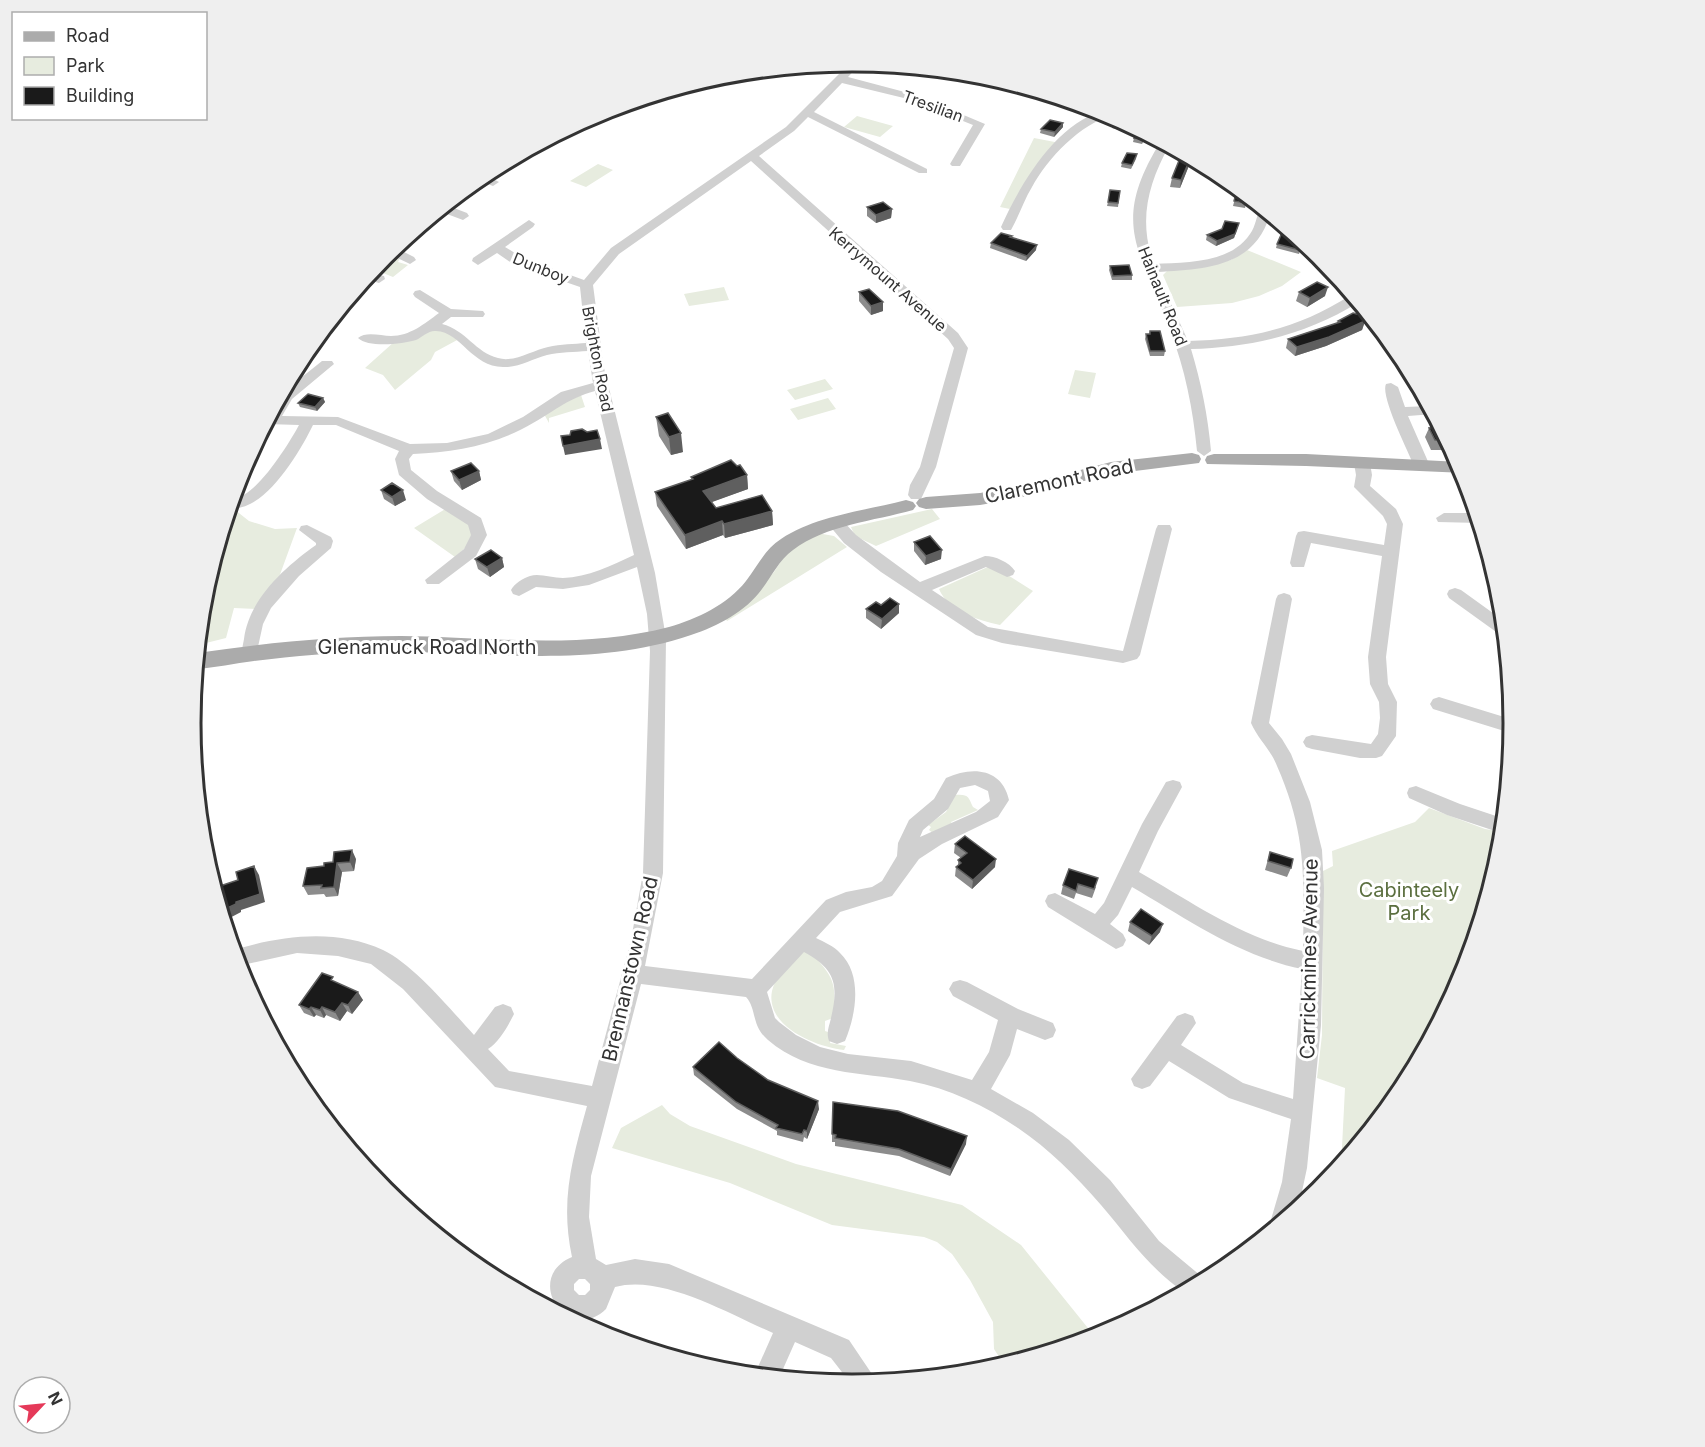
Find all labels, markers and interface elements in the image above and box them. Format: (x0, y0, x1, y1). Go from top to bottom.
legend (12, 12, 207, 120)
text: Road (66, 25, 109, 46)
text: Park (66, 55, 105, 76)
text: Building (66, 85, 134, 106)
street label: Tresilian (900, 86, 966, 126)
street label: Kerrymount Avenue (825, 222, 951, 336)
street label: Hainault Road (1134, 244, 1192, 348)
street label: Dunboy (510, 248, 572, 288)
street label: Brighton Road (578, 305, 618, 413)
street label: Claremont Road (983, 454, 1135, 508)
street label: Glenamuck Road North (318, 635, 536, 659)
street label: Carrickmines Avenue (1295, 858, 1323, 1060)
street label: Brennanstown Road (597, 874, 663, 1064)
park label: Cabinteely Park (1359, 878, 1459, 925)
north arrow (12, 1375, 72, 1435)
text: N (44, 1389, 67, 1408)

